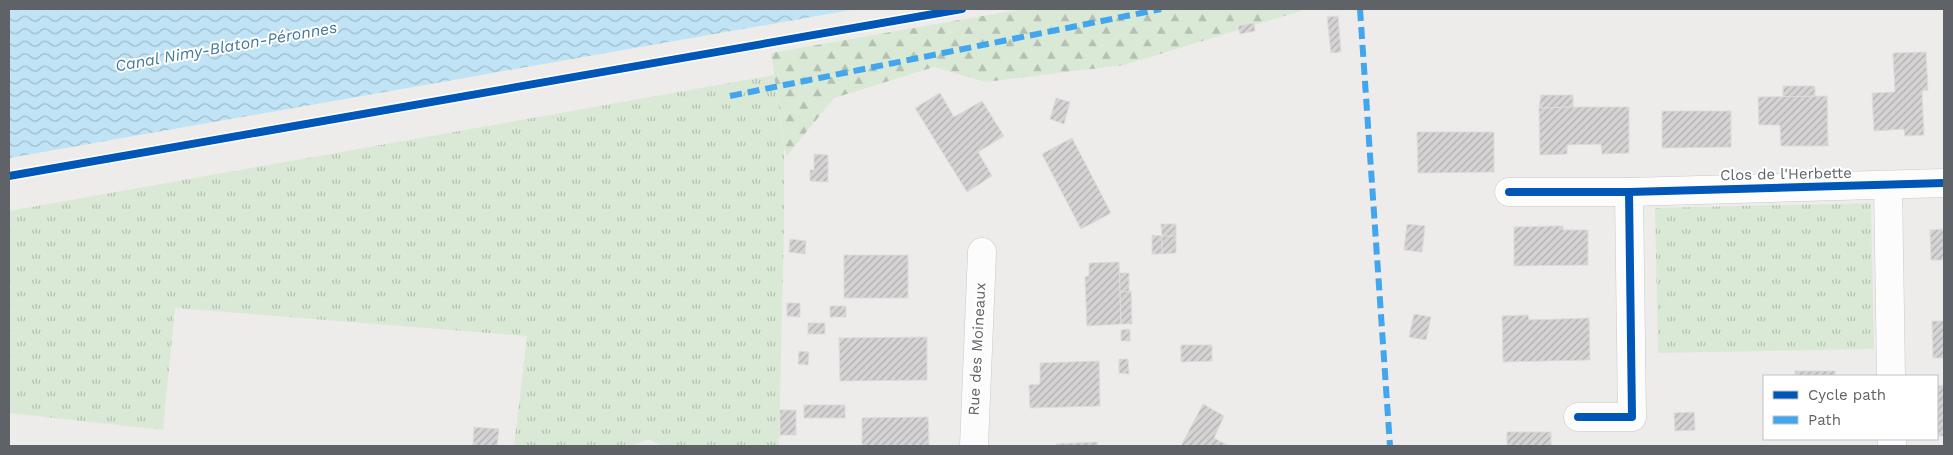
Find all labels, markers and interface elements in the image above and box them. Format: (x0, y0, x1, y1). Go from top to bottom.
water label: Canal Nimy-Blaton-Péronnes (114, 18, 339, 75)
street label: Clos de l'Herbette (1720, 164, 1852, 184)
street label: Rue des Moineaux (965, 282, 989, 416)
legend (1763, 375, 1938, 440)
text: Cycle path (1808, 386, 1886, 404)
text: Path (1808, 411, 1841, 429)

